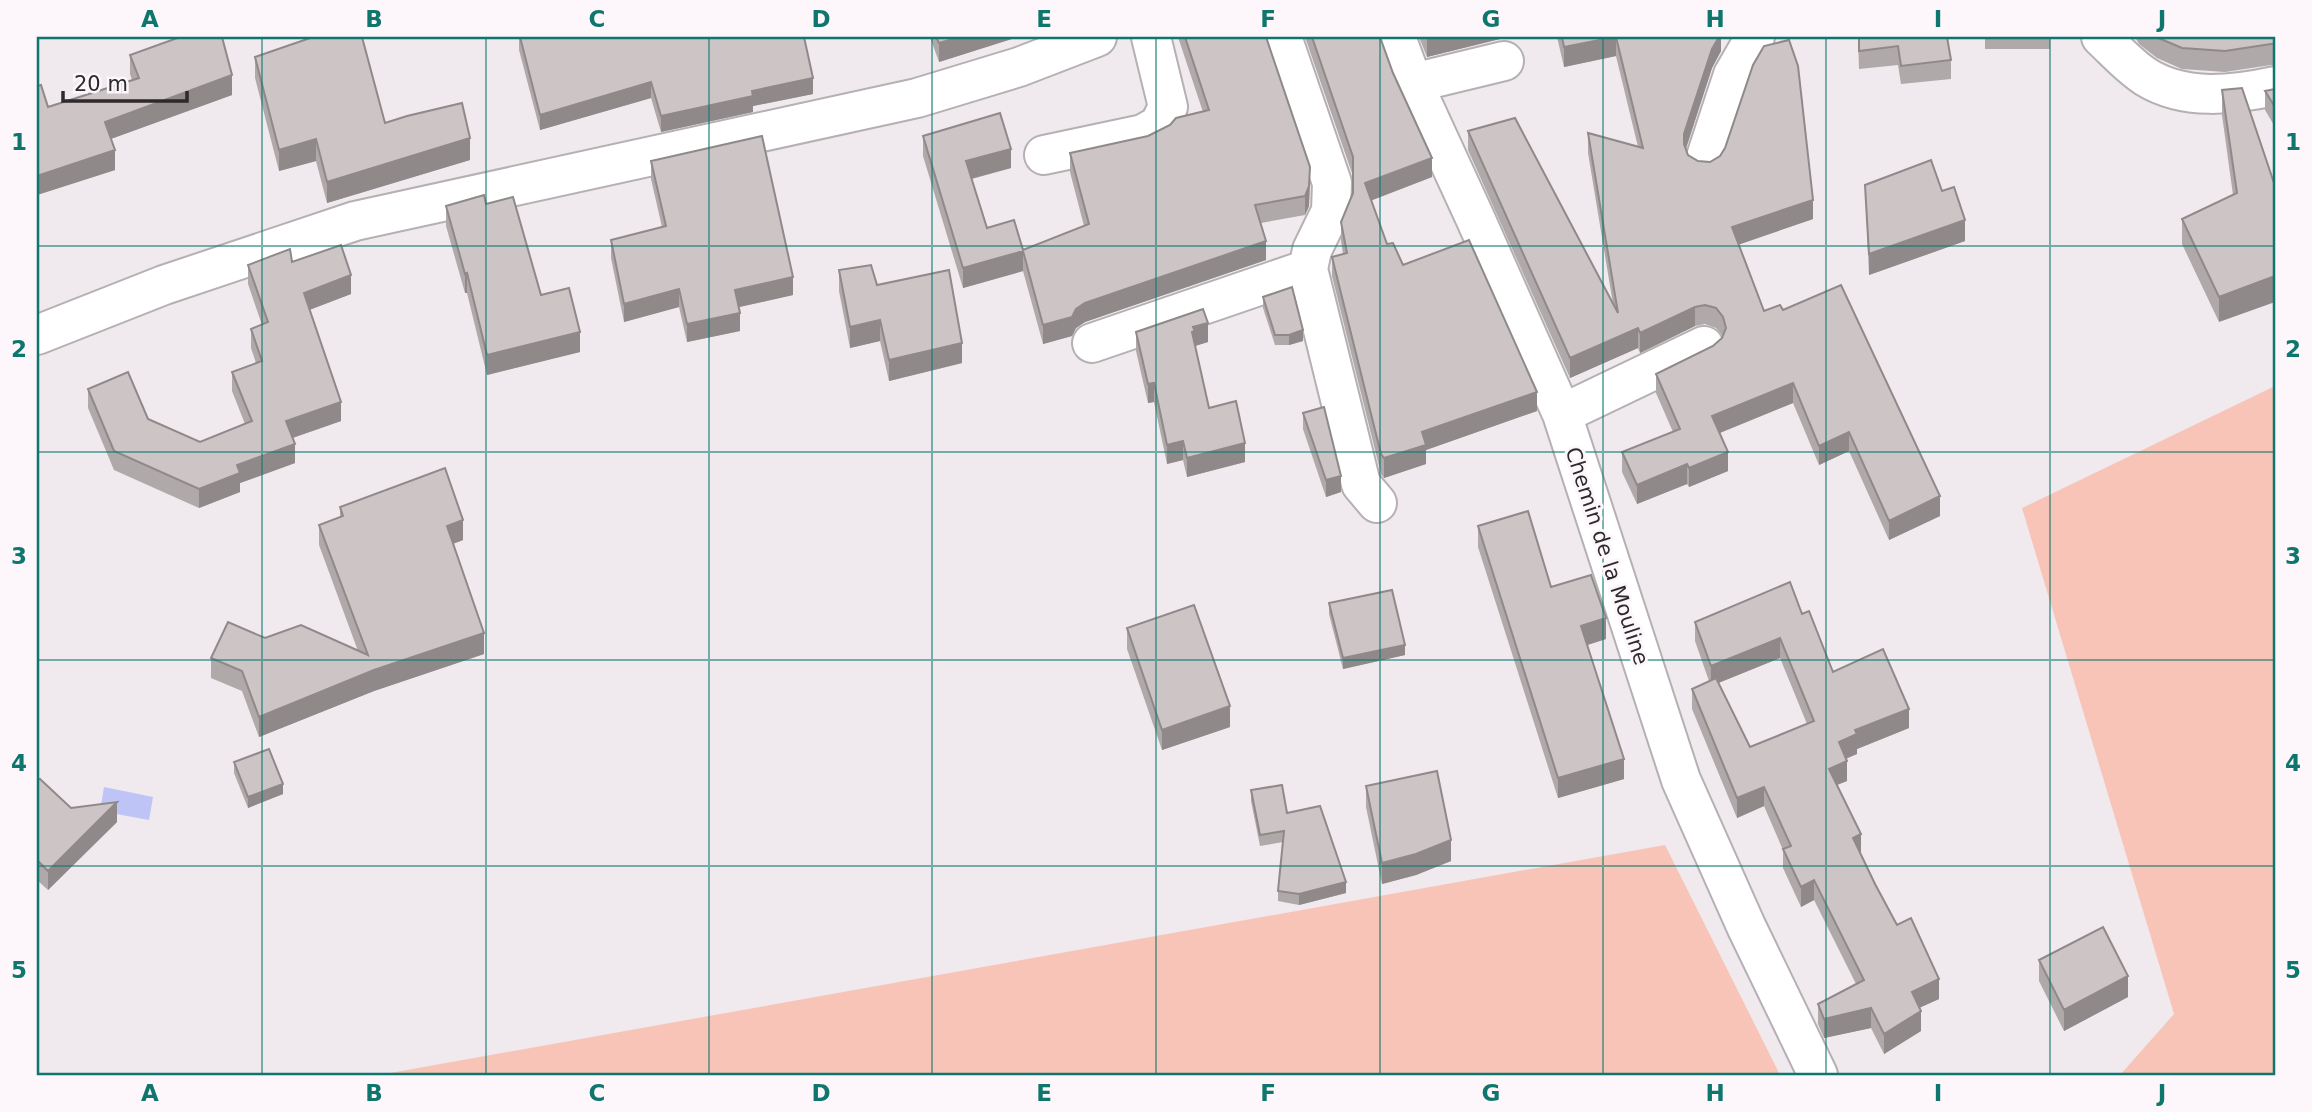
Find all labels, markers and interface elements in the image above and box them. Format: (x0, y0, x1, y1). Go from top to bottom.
text: A (141, 6, 159, 32)
text: B (365, 6, 383, 32)
text: C (589, 6, 605, 32)
text: D (811, 6, 831, 32)
text: E (1036, 6, 1052, 32)
text: F (1260, 6, 1276, 32)
text: G (1482, 6, 1500, 32)
text: H (1705, 6, 1725, 32)
text: I (1934, 6, 1942, 32)
text: J (2156, 6, 2166, 32)
scale bar (63, 60, 187, 104)
text: 20 m (74, 72, 128, 96)
text: 1 (11, 129, 27, 155)
text: 1 (2285, 129, 2301, 155)
text: 2 (11, 336, 27, 362)
text: 2 (2285, 336, 2301, 362)
street label: Chemin de la Mouline (1560, 444, 1654, 668)
text: 3 (11, 543, 27, 569)
text: 3 (2285, 543, 2301, 569)
text: 4 (11, 750, 27, 776)
text: 4 (2285, 750, 2301, 776)
text: 5 (11, 957, 27, 983)
text: 5 (2285, 957, 2301, 983)
text: A (141, 1080, 159, 1106)
text: B (365, 1080, 383, 1106)
text: C (589, 1080, 605, 1106)
text: D (811, 1080, 831, 1106)
text: E (1036, 1080, 1052, 1106)
text: F (1260, 1080, 1276, 1106)
text: G (1482, 1080, 1500, 1106)
text: H (1705, 1080, 1725, 1106)
text: I (1934, 1080, 1942, 1106)
text: J (2156, 1080, 2166, 1106)

